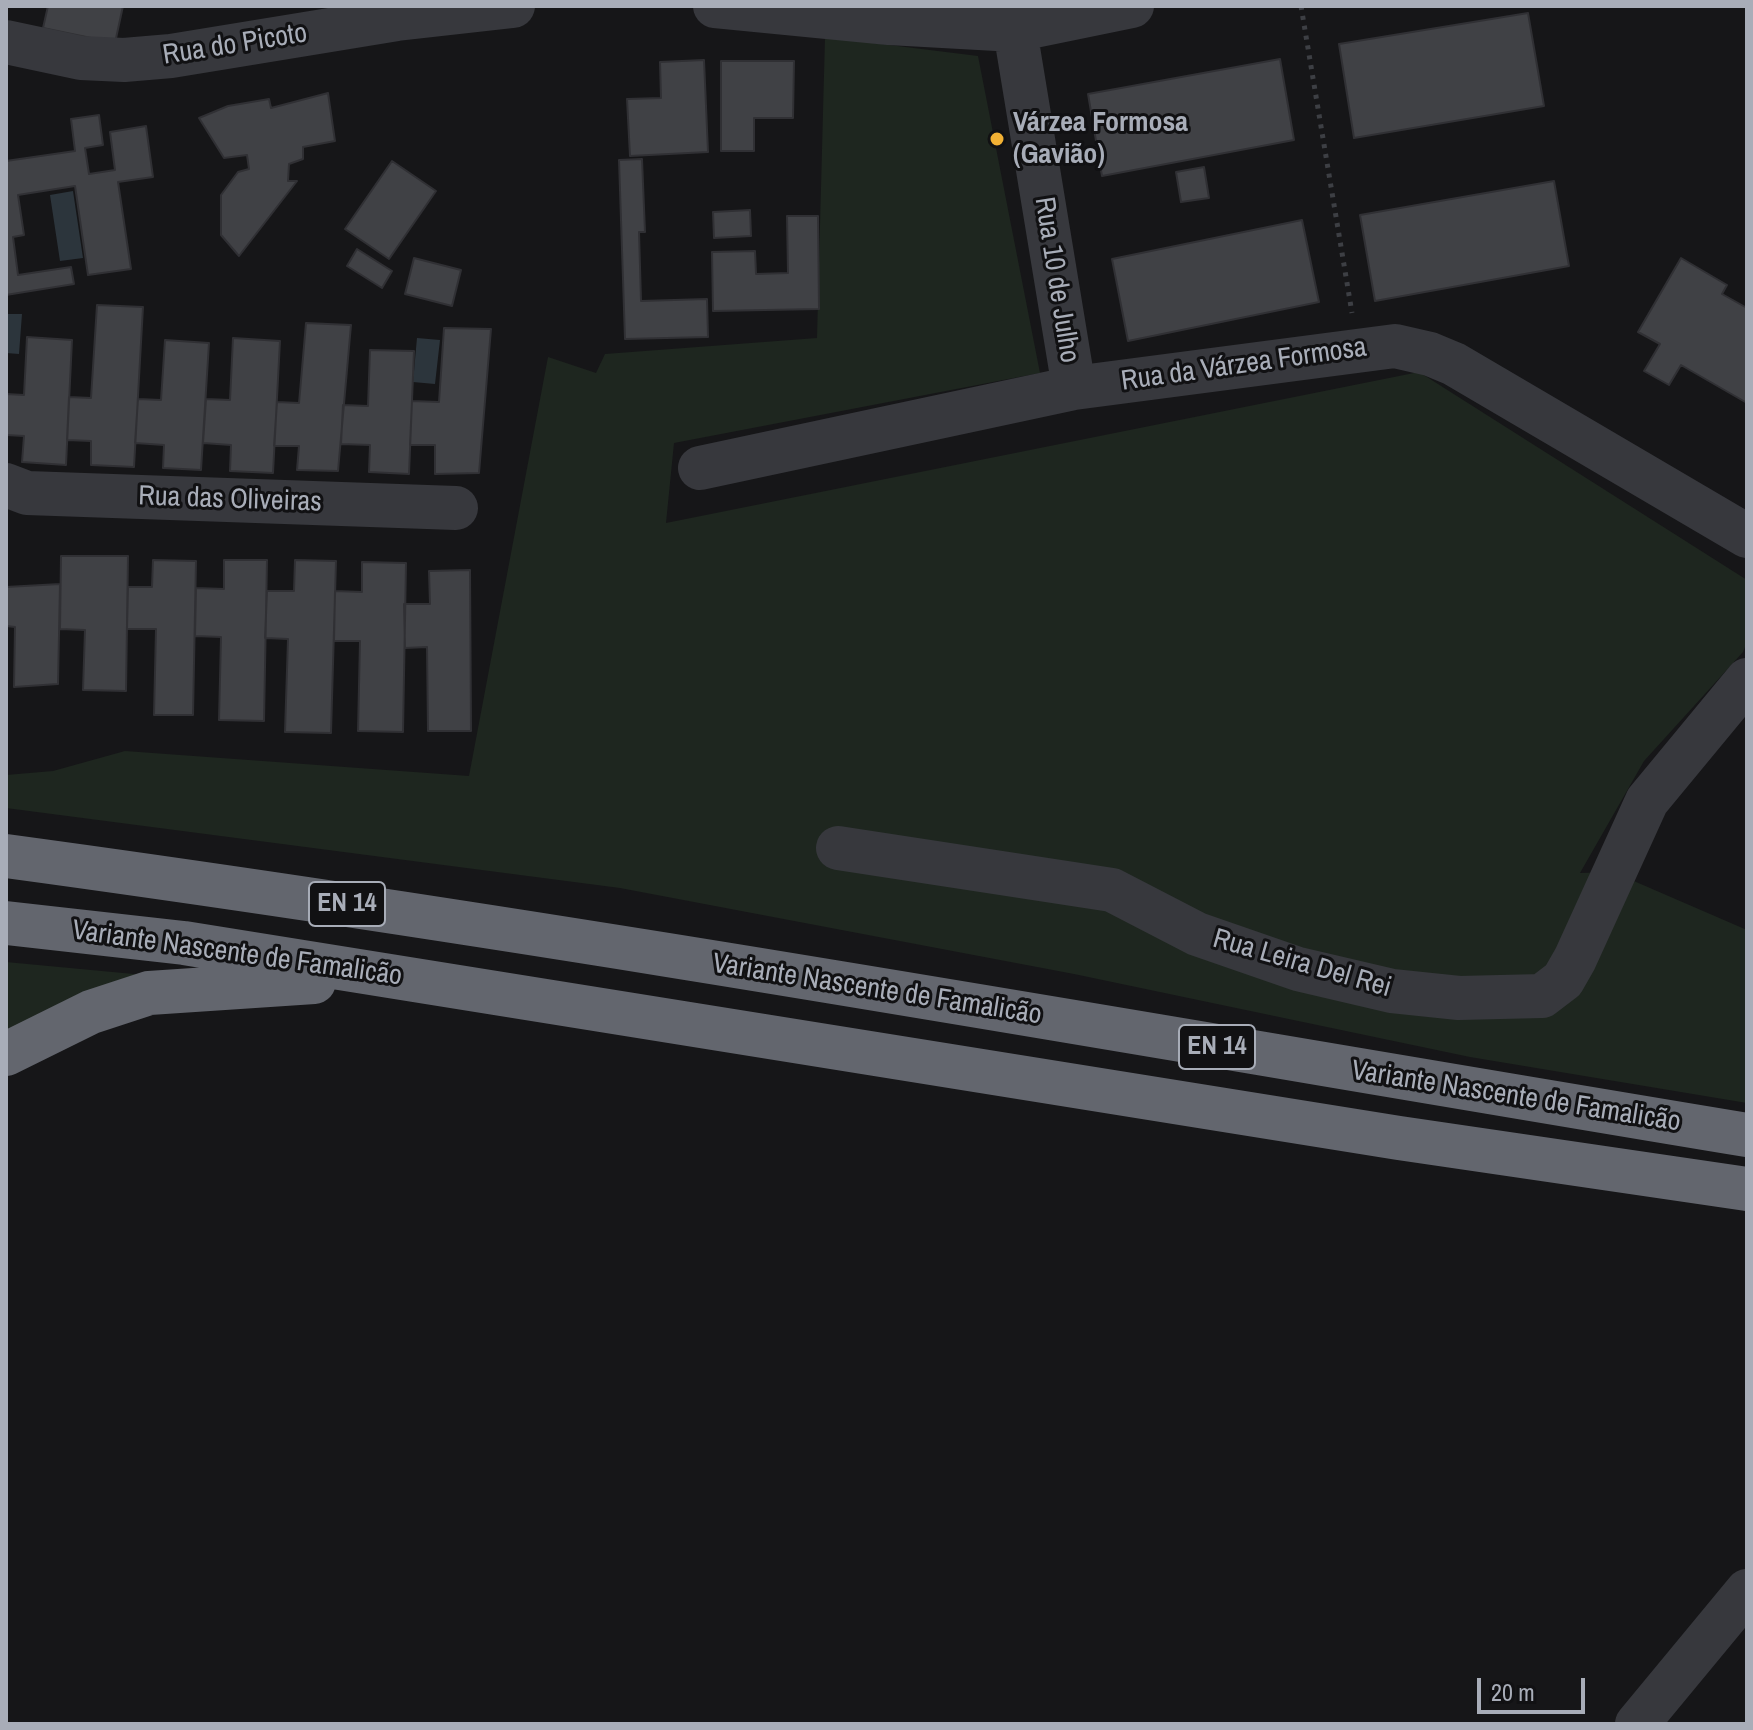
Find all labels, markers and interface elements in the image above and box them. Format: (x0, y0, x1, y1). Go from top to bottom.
street label: Rua do Picoto (161, 17, 309, 73)
place label: Várzea Formosa (Gavião) (1013, 106, 1188, 172)
marker: Várzea Formosa (Gavião) (988, 130, 1006, 148)
street label: Rua 10 de Julho (1026, 195, 1086, 365)
street label: Rua da Várzea Formosa (1119, 331, 1369, 399)
street label: Rua das Oliveiras (138, 480, 322, 520)
road number: EN 14 (309, 882, 385, 926)
street label: Variante Nascente de Famalicão (70, 914, 404, 994)
street label: Rua Leira Del Rei (1209, 923, 1395, 1005)
street label: Variante Nascente de Famalicão (710, 947, 1044, 1033)
road number: EN 14 (1179, 1025, 1255, 1069)
street label: Variante Nascente de Famalicão (1349, 1054, 1683, 1140)
scale bar (1481, 1662, 1589, 1712)
text: 20 m (1491, 1676, 1535, 1708)

